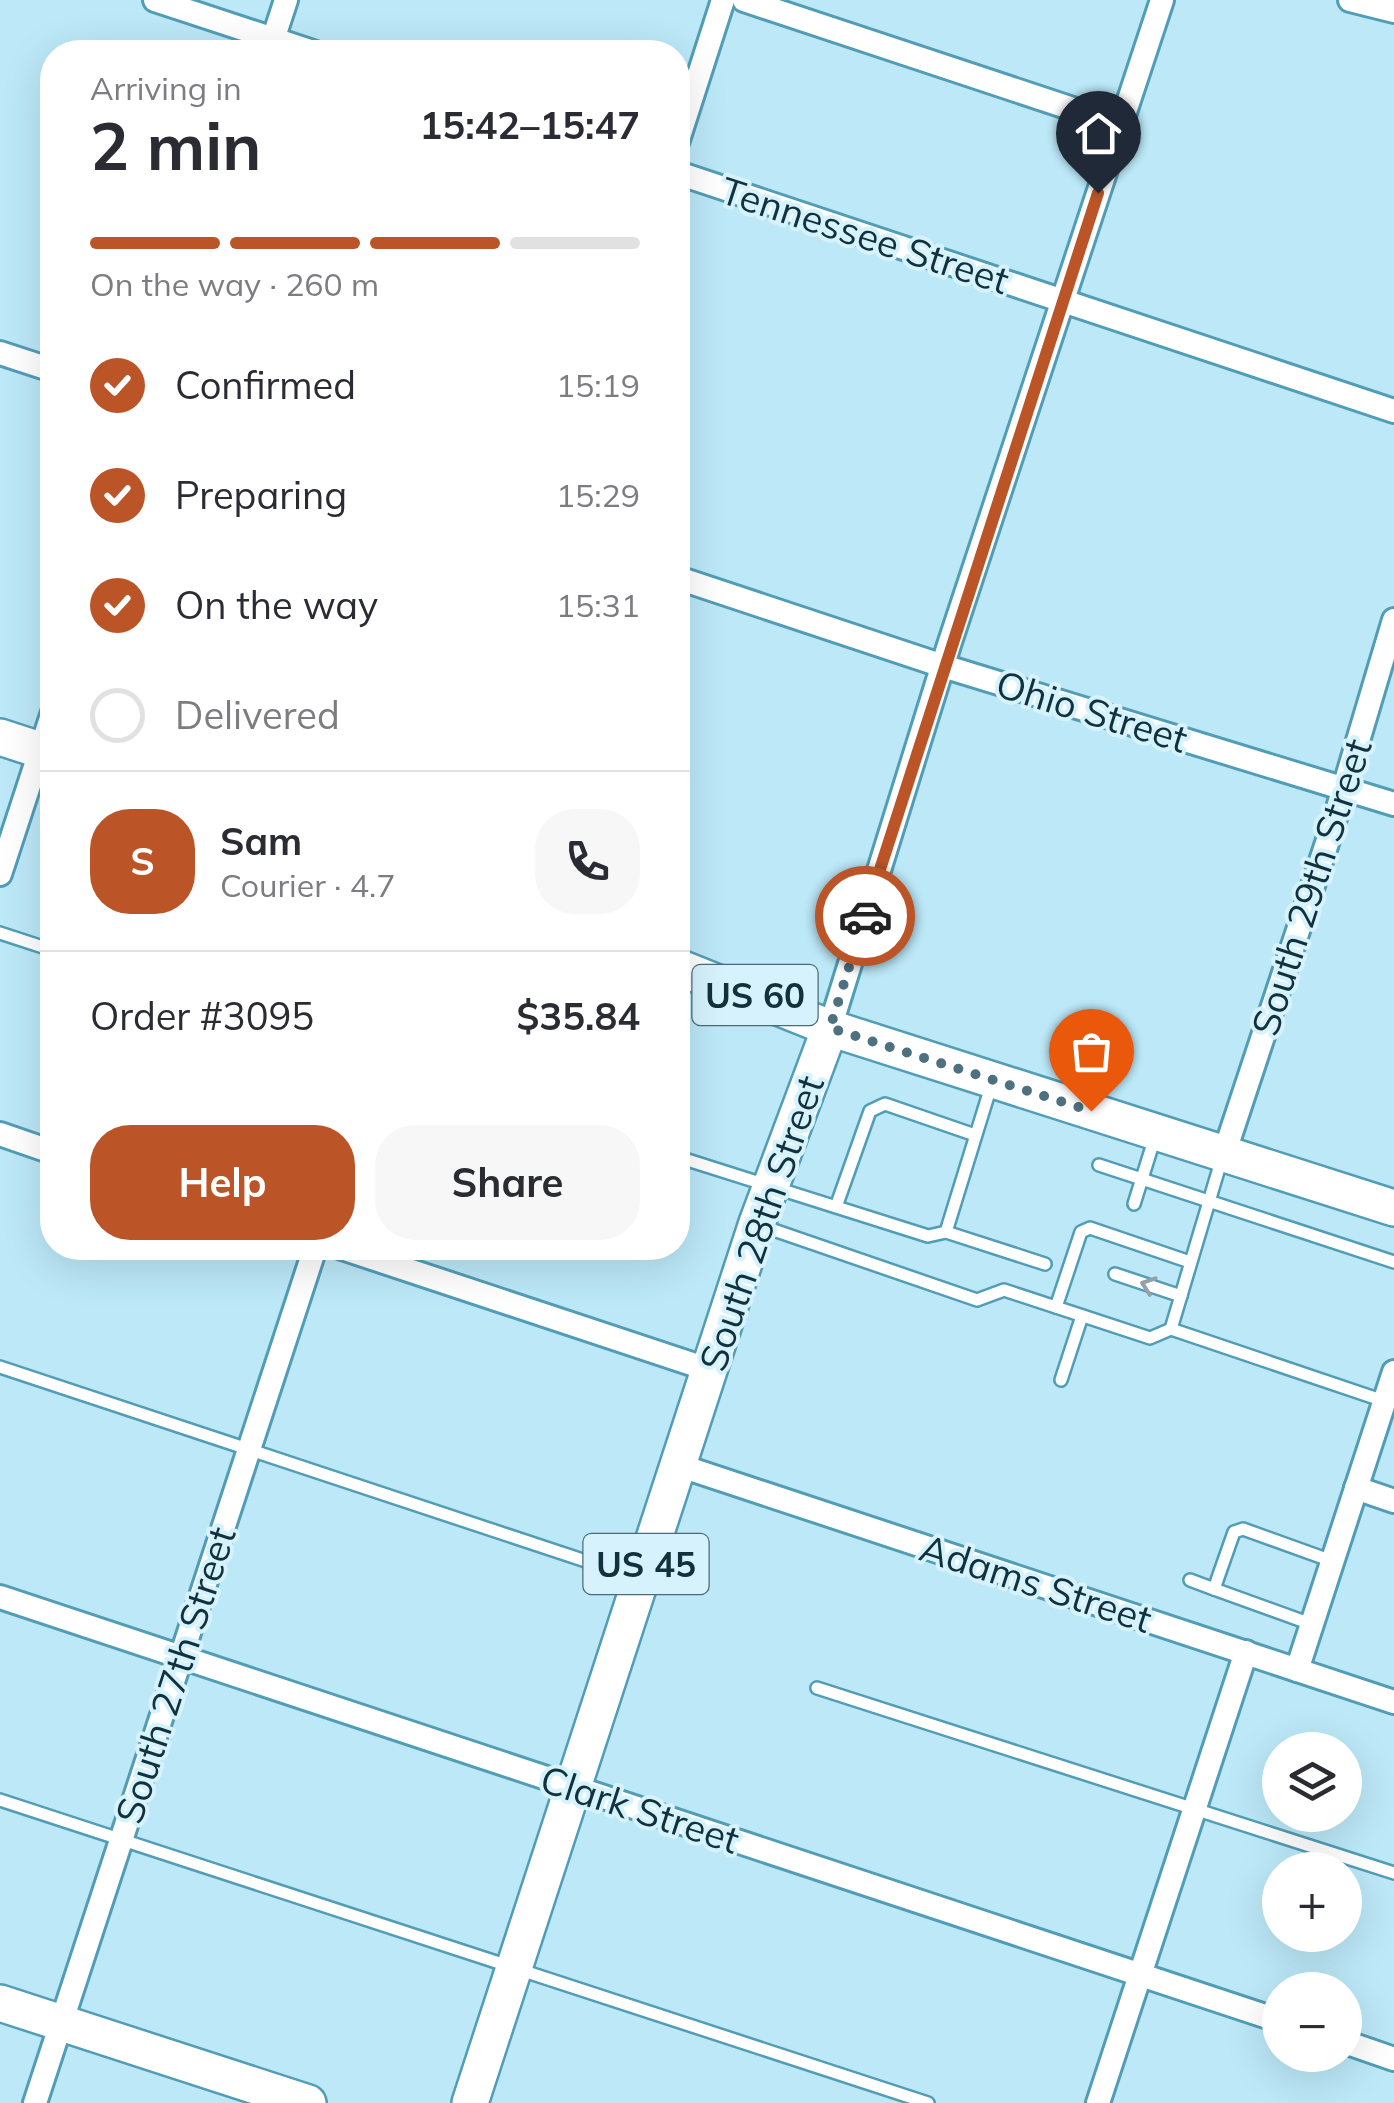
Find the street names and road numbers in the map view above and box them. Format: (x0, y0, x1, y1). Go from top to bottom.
street label: Tennessee Street (715, 166, 1015, 304)
street label: Ohio Street (991, 659, 1193, 763)
street label: South 29th Street (1240, 733, 1382, 1041)
road number: US 60 (692, 965, 818, 1025)
street label: South 28th Street (688, 1069, 834, 1377)
street label: South 27th Street (104, 1521, 246, 1829)
street label: Adams Street (914, 1523, 1158, 1643)
road number: US 45 (584, 1534, 708, 1594)
street label: Clark Street (535, 1754, 745, 1864)

